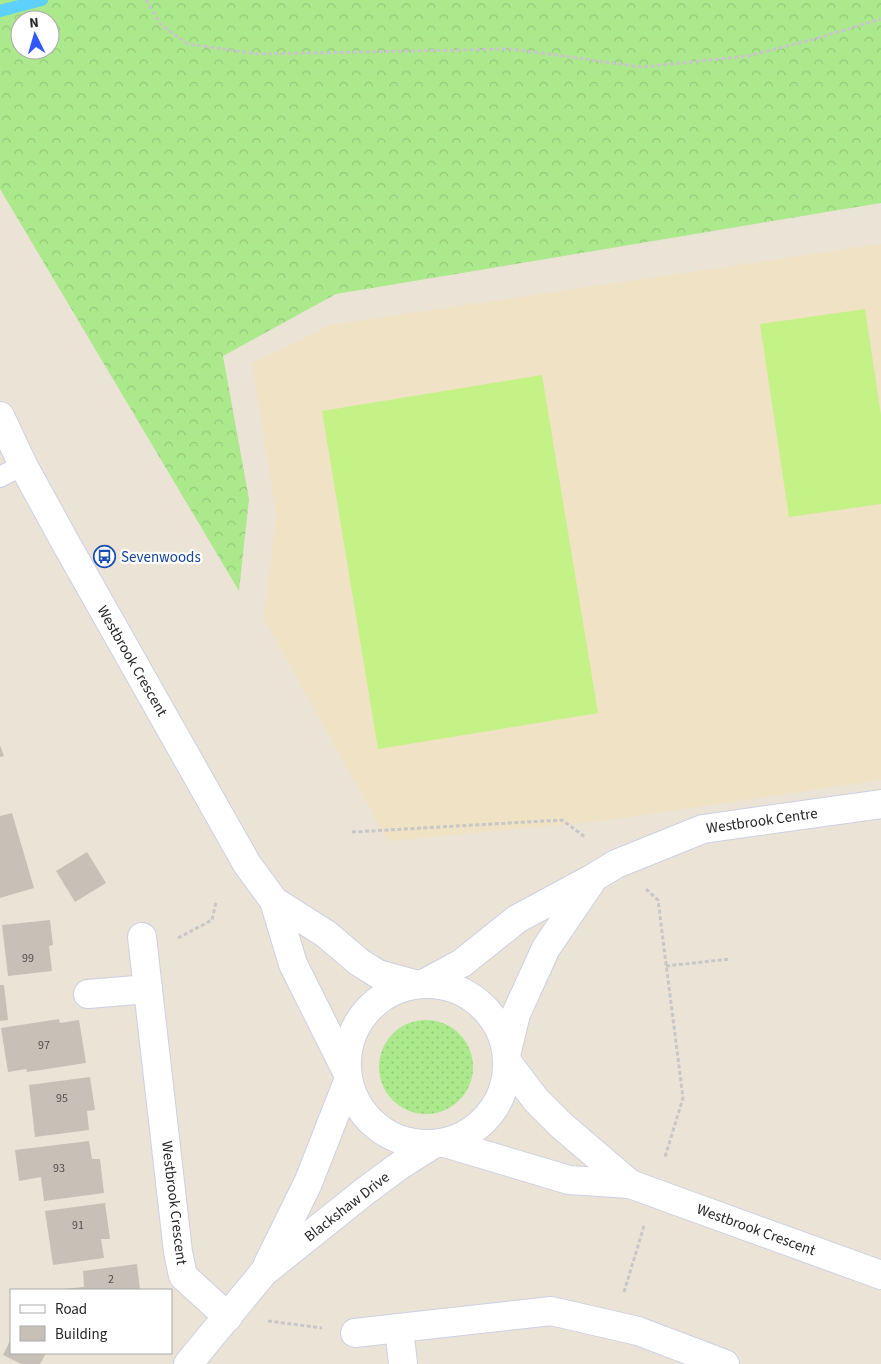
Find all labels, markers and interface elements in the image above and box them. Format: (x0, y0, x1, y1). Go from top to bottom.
north arrow (10, 10, 60, 60)
text: N (28, 13, 39, 33)
bus stop icon: Sevenwoods (93, 545, 117, 569)
place label: Sevenwoods (121, 547, 201, 568)
street label: Westbrook Crescent (92, 602, 172, 720)
street label: Westbrook Centre (705, 803, 819, 839)
house number: 99 (22, 950, 34, 967)
house number: 97 (38, 1037, 50, 1054)
house number: 95 (56, 1090, 68, 1107)
street label: Westbrook Crescent (156, 1140, 192, 1266)
house number: 93 (53, 1160, 65, 1177)
street label: Blackshaw Drive (300, 1167, 394, 1247)
street label: Westbrook Crescent (694, 1199, 818, 1261)
house number: 91 (72, 1217, 84, 1234)
house number: 2 (108, 1271, 114, 1288)
legend (10, 1289, 172, 1354)
text: Road (55, 1299, 87, 1320)
text: Building (55, 1324, 108, 1345)

